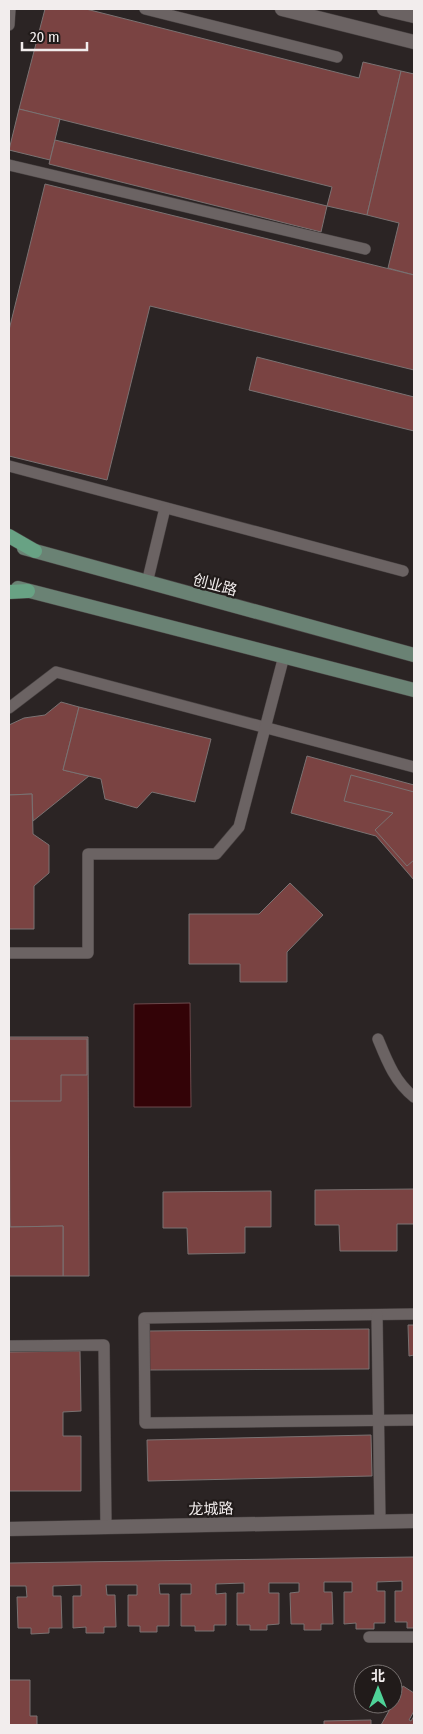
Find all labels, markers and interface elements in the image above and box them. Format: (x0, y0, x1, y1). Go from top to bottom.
scale bar (22, 20, 88, 52)
text: 20 m (30, 28, 60, 46)
street label: 创业路 (191, 570, 239, 600)
street label: 龙城路 (188, 1500, 234, 1518)
north arrow (353, 1664, 403, 1714)
text: 北 (371, 1668, 385, 1685)

